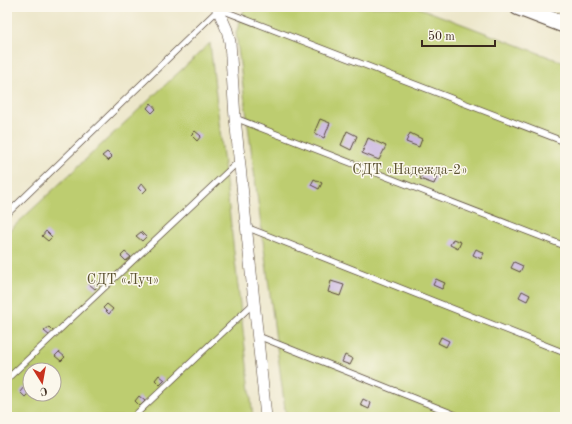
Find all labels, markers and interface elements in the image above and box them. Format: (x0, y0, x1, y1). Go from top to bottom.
scale bar (422, 22, 495, 48)
text: 50 m (428, 30, 455, 43)
park label: СДТ «Надежда-2» (352, 163, 468, 177)
park label: СДТ «Луч» (87, 273, 159, 287)
north arrow (22, 362, 62, 402)
text: С (39, 384, 48, 396)

